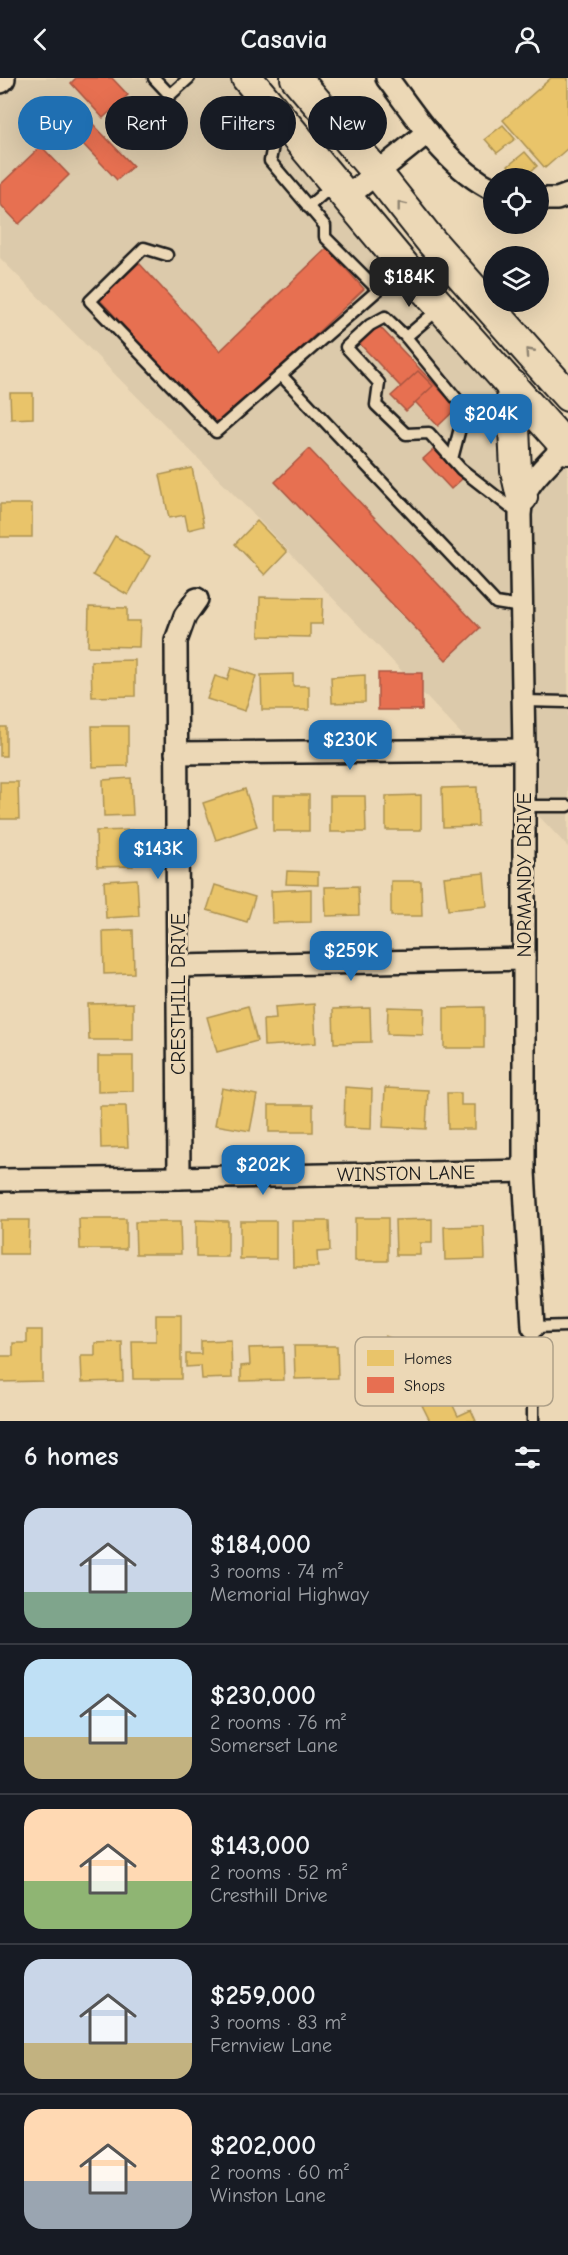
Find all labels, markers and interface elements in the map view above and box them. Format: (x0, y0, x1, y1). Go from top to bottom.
icon: back (24, 23, 57, 56)
icon: person (511, 23, 544, 56)
text: Casavia (241, 24, 327, 55)
chip: Buy (18, 96, 93, 150)
chip: Rent (105, 96, 188, 150)
chip: Filters (200, 96, 296, 150)
chip: New (308, 96, 387, 150)
map controls (483, 168, 549, 312)
button: locate (483, 168, 549, 234)
one-way arrow (398, 201, 409, 212)
button: layers (483, 246, 549, 312)
pin: $184K (367, 257, 451, 308)
text: $184K (384, 265, 434, 288)
one-way arrow (525, 349, 536, 359)
pin: $204K (449, 394, 533, 445)
text: $204K (464, 402, 518, 425)
pin: $230K (308, 720, 392, 771)
text: $230K (323, 728, 377, 751)
street label: NORMANDY DRIVE (513, 792, 536, 958)
pin: $143K (116, 829, 200, 880)
text: $143K (133, 837, 183, 860)
street label: CRESTHILL DRIVE (167, 913, 190, 1075)
pin: $259K (309, 931, 393, 982)
text: $259K (324, 939, 378, 962)
pin: $202K (221, 1145, 305, 1196)
text: $202K (236, 1153, 290, 1176)
street label: WINSTON LANE (337, 1161, 475, 1186)
legend (355, 1337, 553, 1406)
text: Homes (404, 1350, 452, 1368)
text: Shops (404, 1377, 445, 1395)
icon: filters (511, 1441, 544, 1474)
text: 6 homes (24, 1442, 119, 1472)
text: $184,000 (210, 1530, 311, 1560)
icon: home (72, 1532, 144, 1604)
text: 3 rooms · 74 m² (210, 1560, 343, 1583)
text: Memorial Highway (210, 1583, 369, 1606)
text: $230,000 (210, 1681, 316, 1711)
icon: home (72, 1683, 144, 1755)
text: 2 rooms · 76 m² (210, 1711, 346, 1734)
text: Somerset Lane (210, 1734, 338, 1757)
text: $143,000 (210, 1831, 310, 1861)
icon: home (72, 1833, 144, 1905)
text: 2 rooms · 52 m² (210, 1861, 347, 1884)
text: Cresthill Drive (210, 1884, 328, 1907)
text: $259,000 (210, 1981, 316, 2011)
icon: home (72, 1983, 144, 2055)
text: 3 rooms · 83 m² (210, 2011, 346, 2034)
text: Fernview Lane (210, 2034, 332, 2057)
text: $202,000 (210, 2131, 316, 2161)
icon: home (72, 2133, 144, 2205)
text: 2 rooms · 60 m² (210, 2161, 349, 2184)
text: Winston Lane (210, 2184, 326, 2207)

